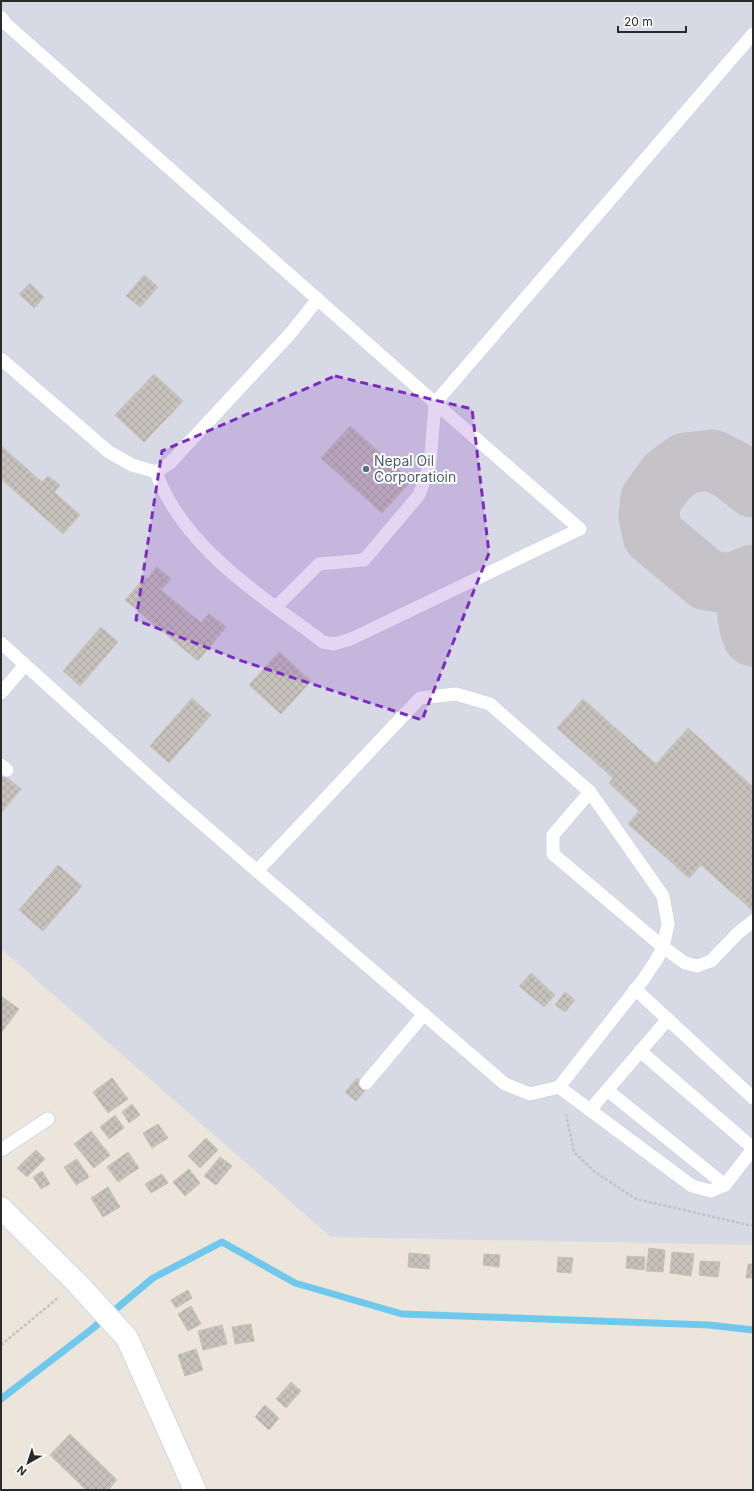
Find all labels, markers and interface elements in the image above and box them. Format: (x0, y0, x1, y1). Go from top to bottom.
scale bar (618, 8, 686, 34)
text: 20 m (624, 14, 653, 29)
place label: Nepal Oil Corporatioin (374, 452, 456, 485)
marker: Nepal Oil Corporatioin (361, 464, 371, 474)
north arrow (8, 1443, 48, 1483)
text: N (14, 1463, 29, 1479)

